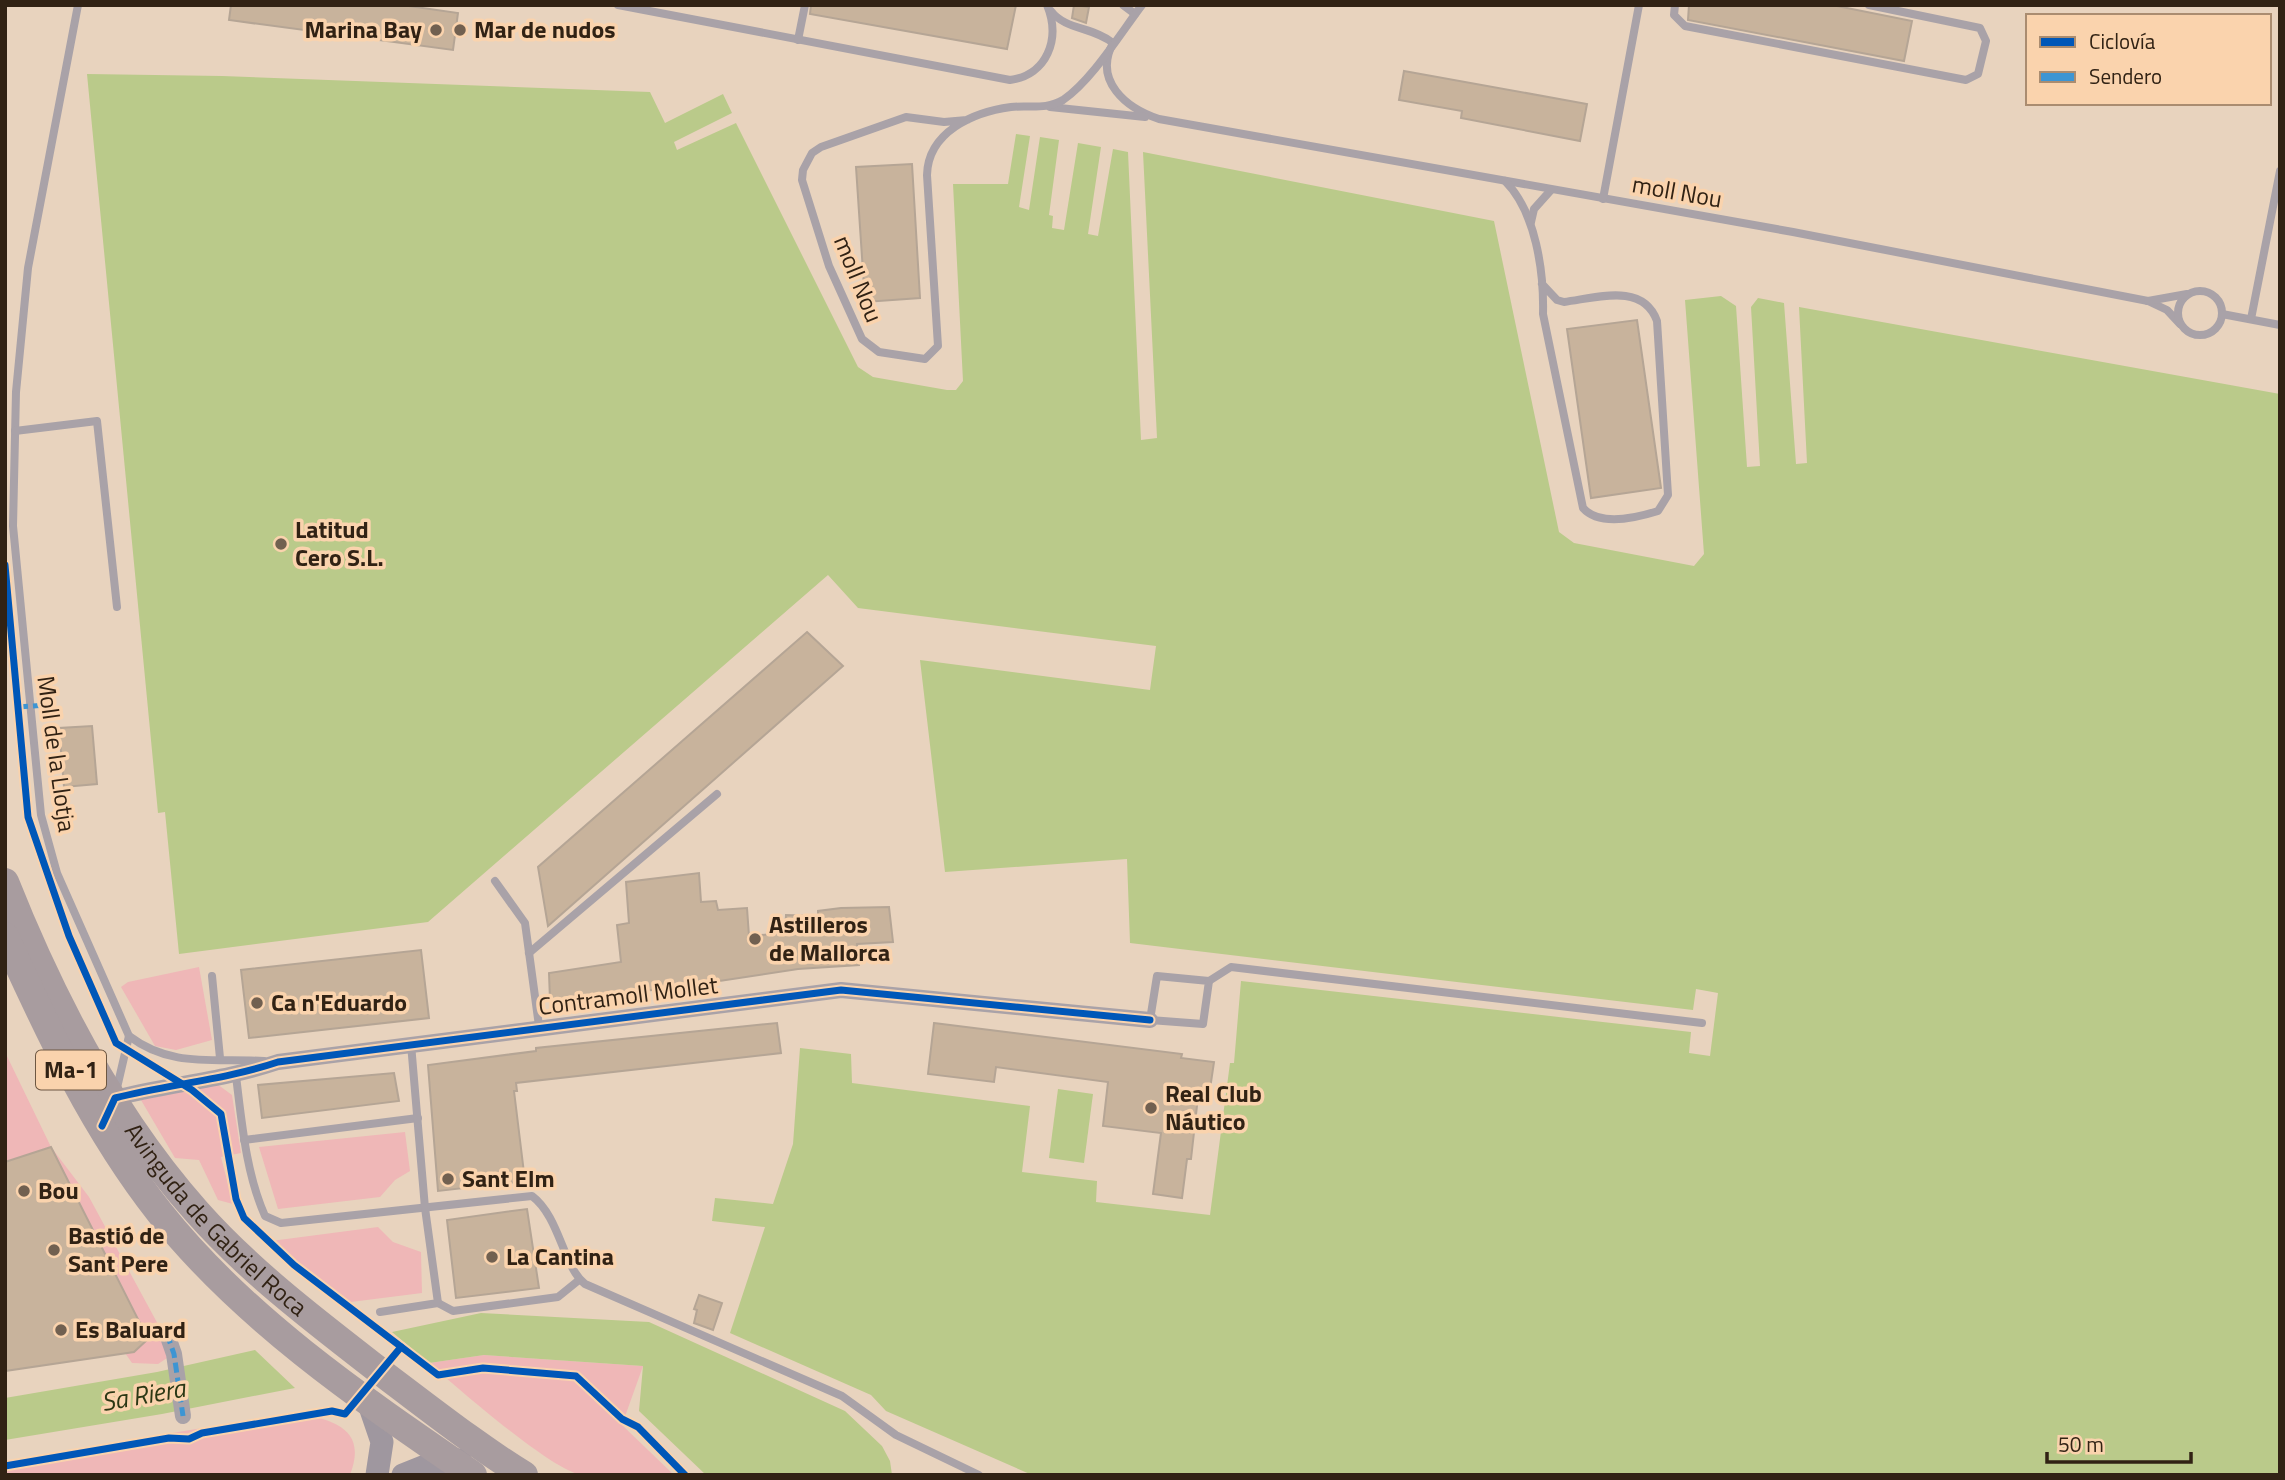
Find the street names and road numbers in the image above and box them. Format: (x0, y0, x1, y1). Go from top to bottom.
street label: moll Nou (1629, 165, 1725, 217)
street label: moll Nou (825, 230, 893, 327)
street label: Moll de la Llotja (28, 673, 86, 834)
street label: Contramoll Mollet (536, 966, 720, 1024)
road number: Ma-1 (36, 1050, 106, 1090)
street label: Avinguda de Gabriel Roca (116, 1115, 315, 1324)

